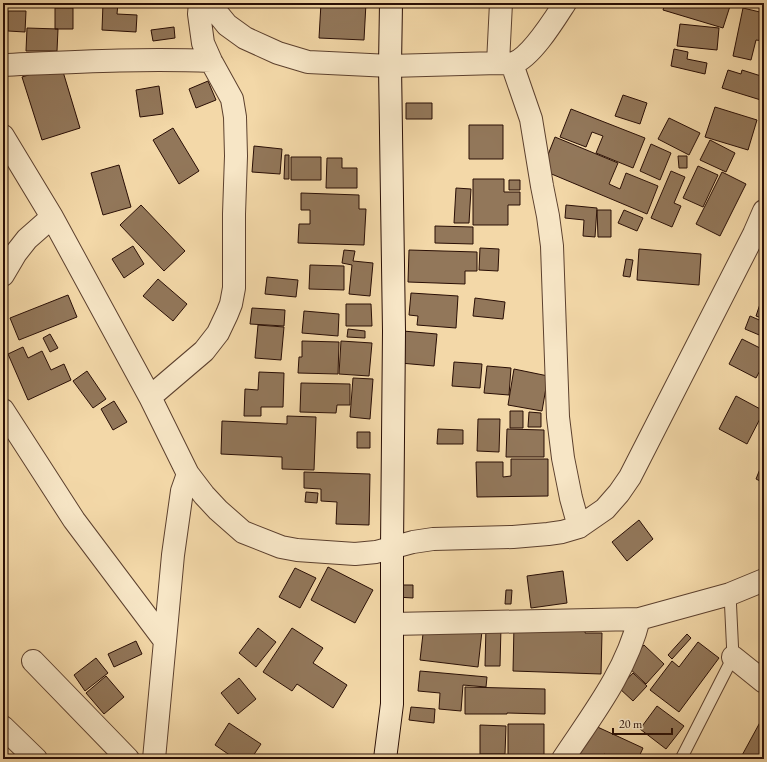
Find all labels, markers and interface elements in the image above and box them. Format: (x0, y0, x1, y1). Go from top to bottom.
scale bar (613, 710, 672, 736)
text: 20 m (619, 716, 643, 732)

